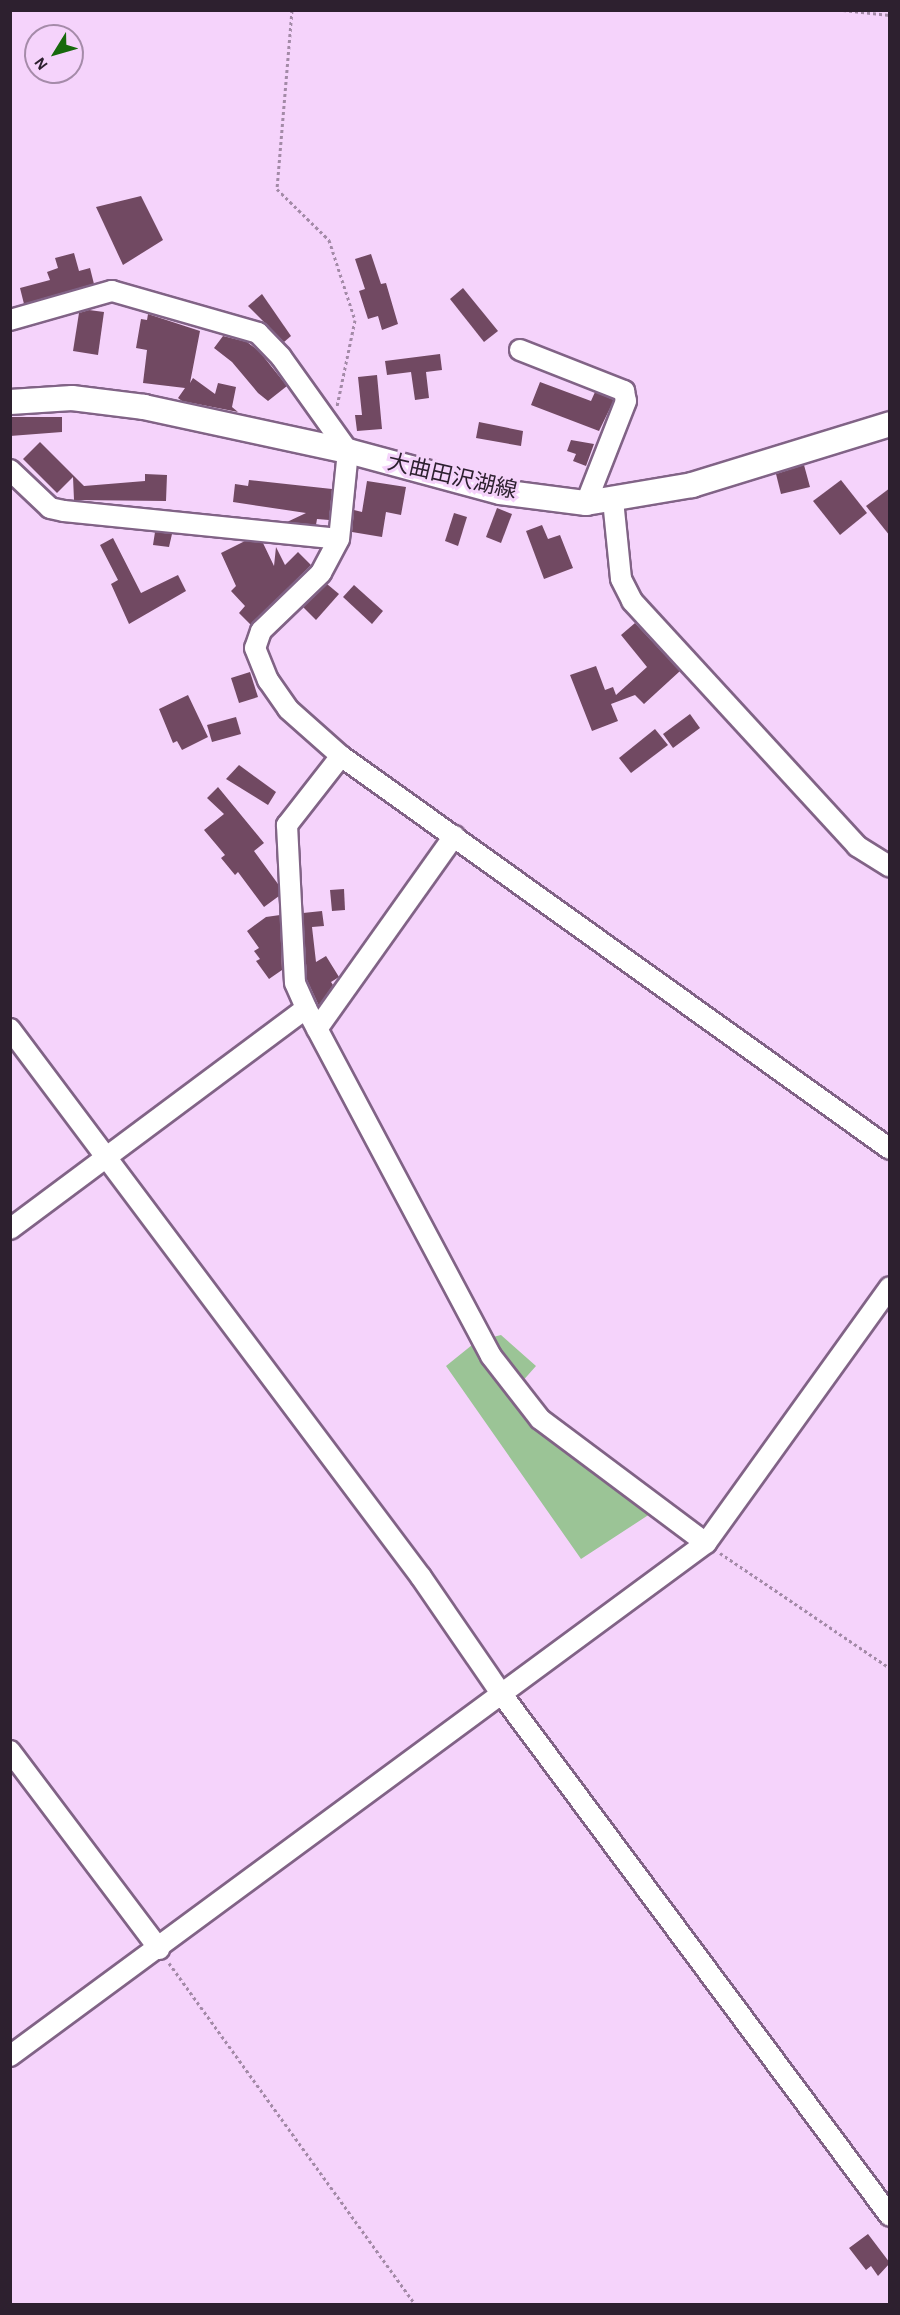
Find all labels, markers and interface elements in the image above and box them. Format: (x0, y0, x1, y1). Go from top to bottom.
north arrow (24, 24, 84, 84)
text: N (31, 54, 51, 73)
street label: 大曲田沢湖線 (385, 449, 519, 505)

